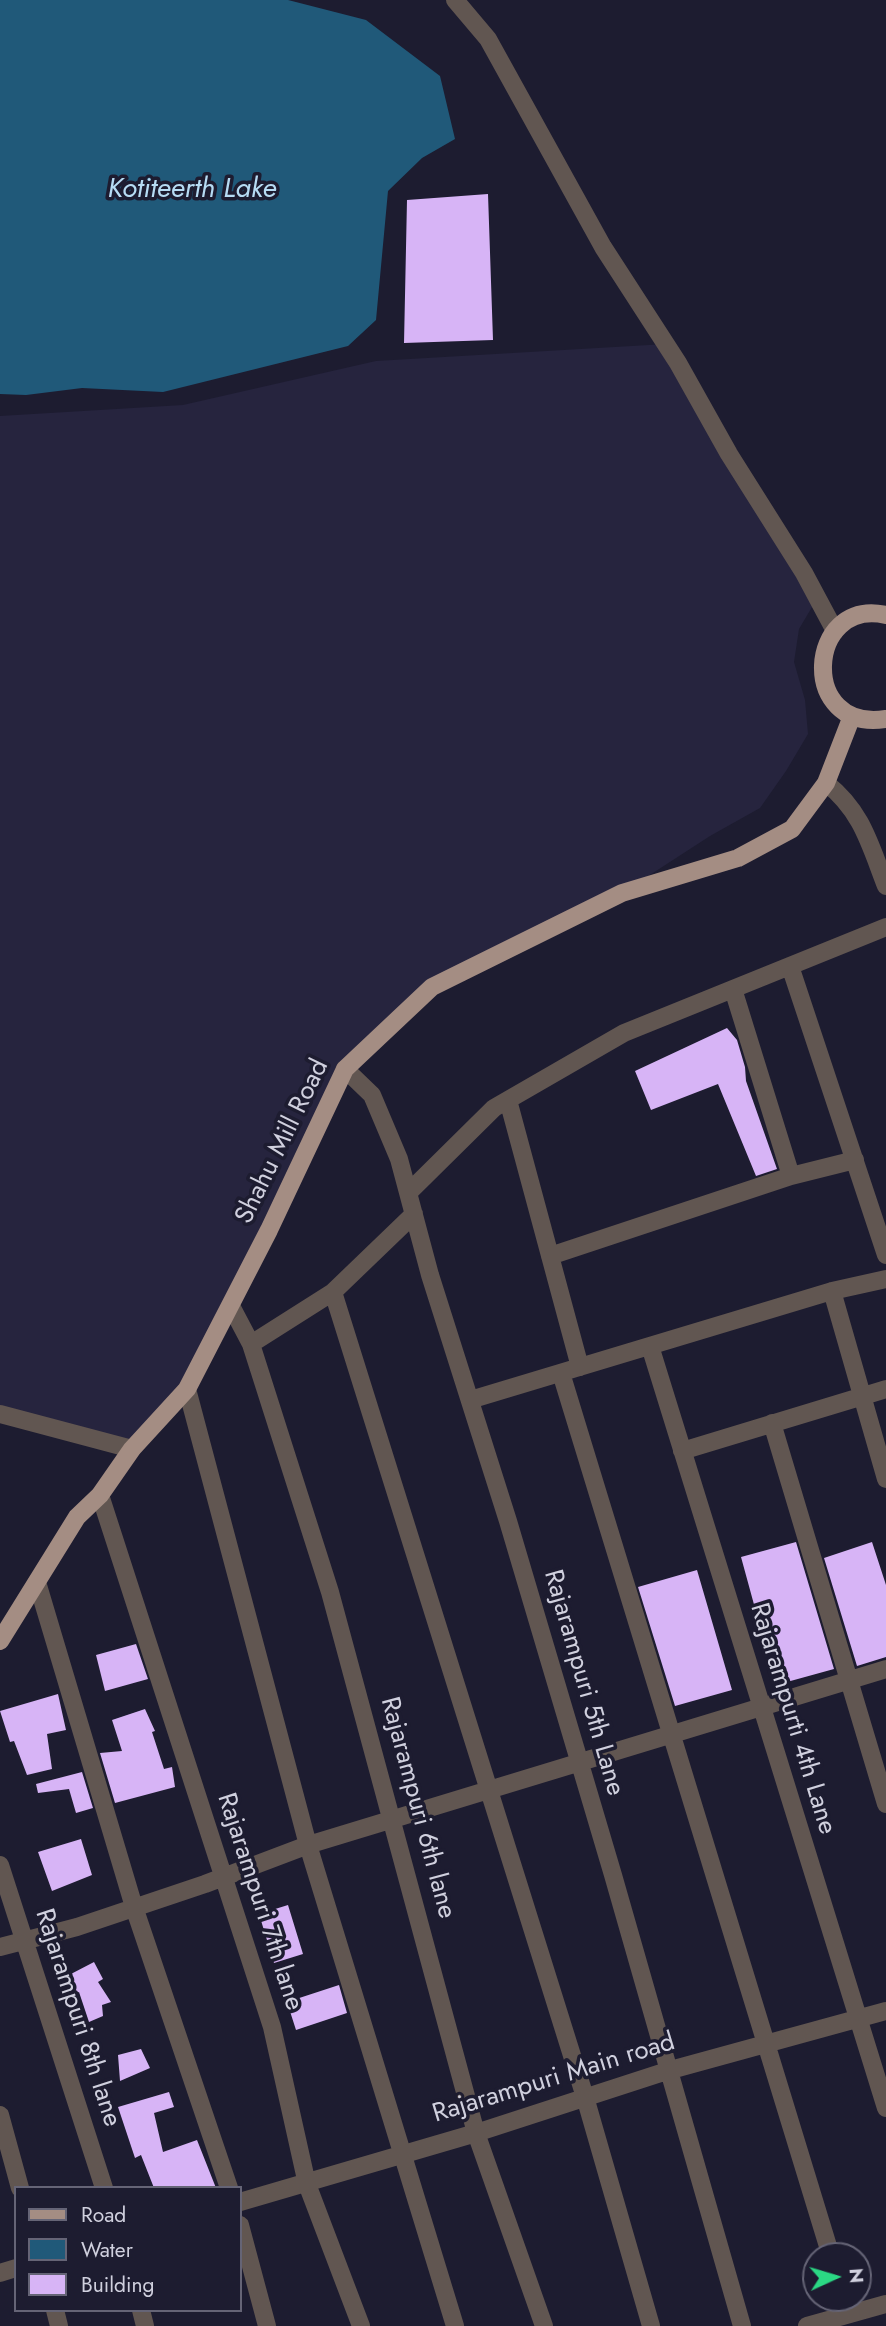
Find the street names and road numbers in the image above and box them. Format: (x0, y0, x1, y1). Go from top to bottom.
street label: Shahu Mill Road (230, 1055, 336, 1229)
street label: Rajarampuri 5th Lane (536, 1567, 630, 1799)
street label: Rajarampurti 4th Lane (742, 1600, 842, 1838)
street label: Rajarampuri 6th lane (372, 1694, 462, 1922)
street label: Rajarampuri 7th lane (209, 1789, 309, 2015)
street label: Rajarampuri 8th lane (27, 1905, 127, 2131)
street label: Rajarampuri Main road (429, 2027, 679, 2131)

